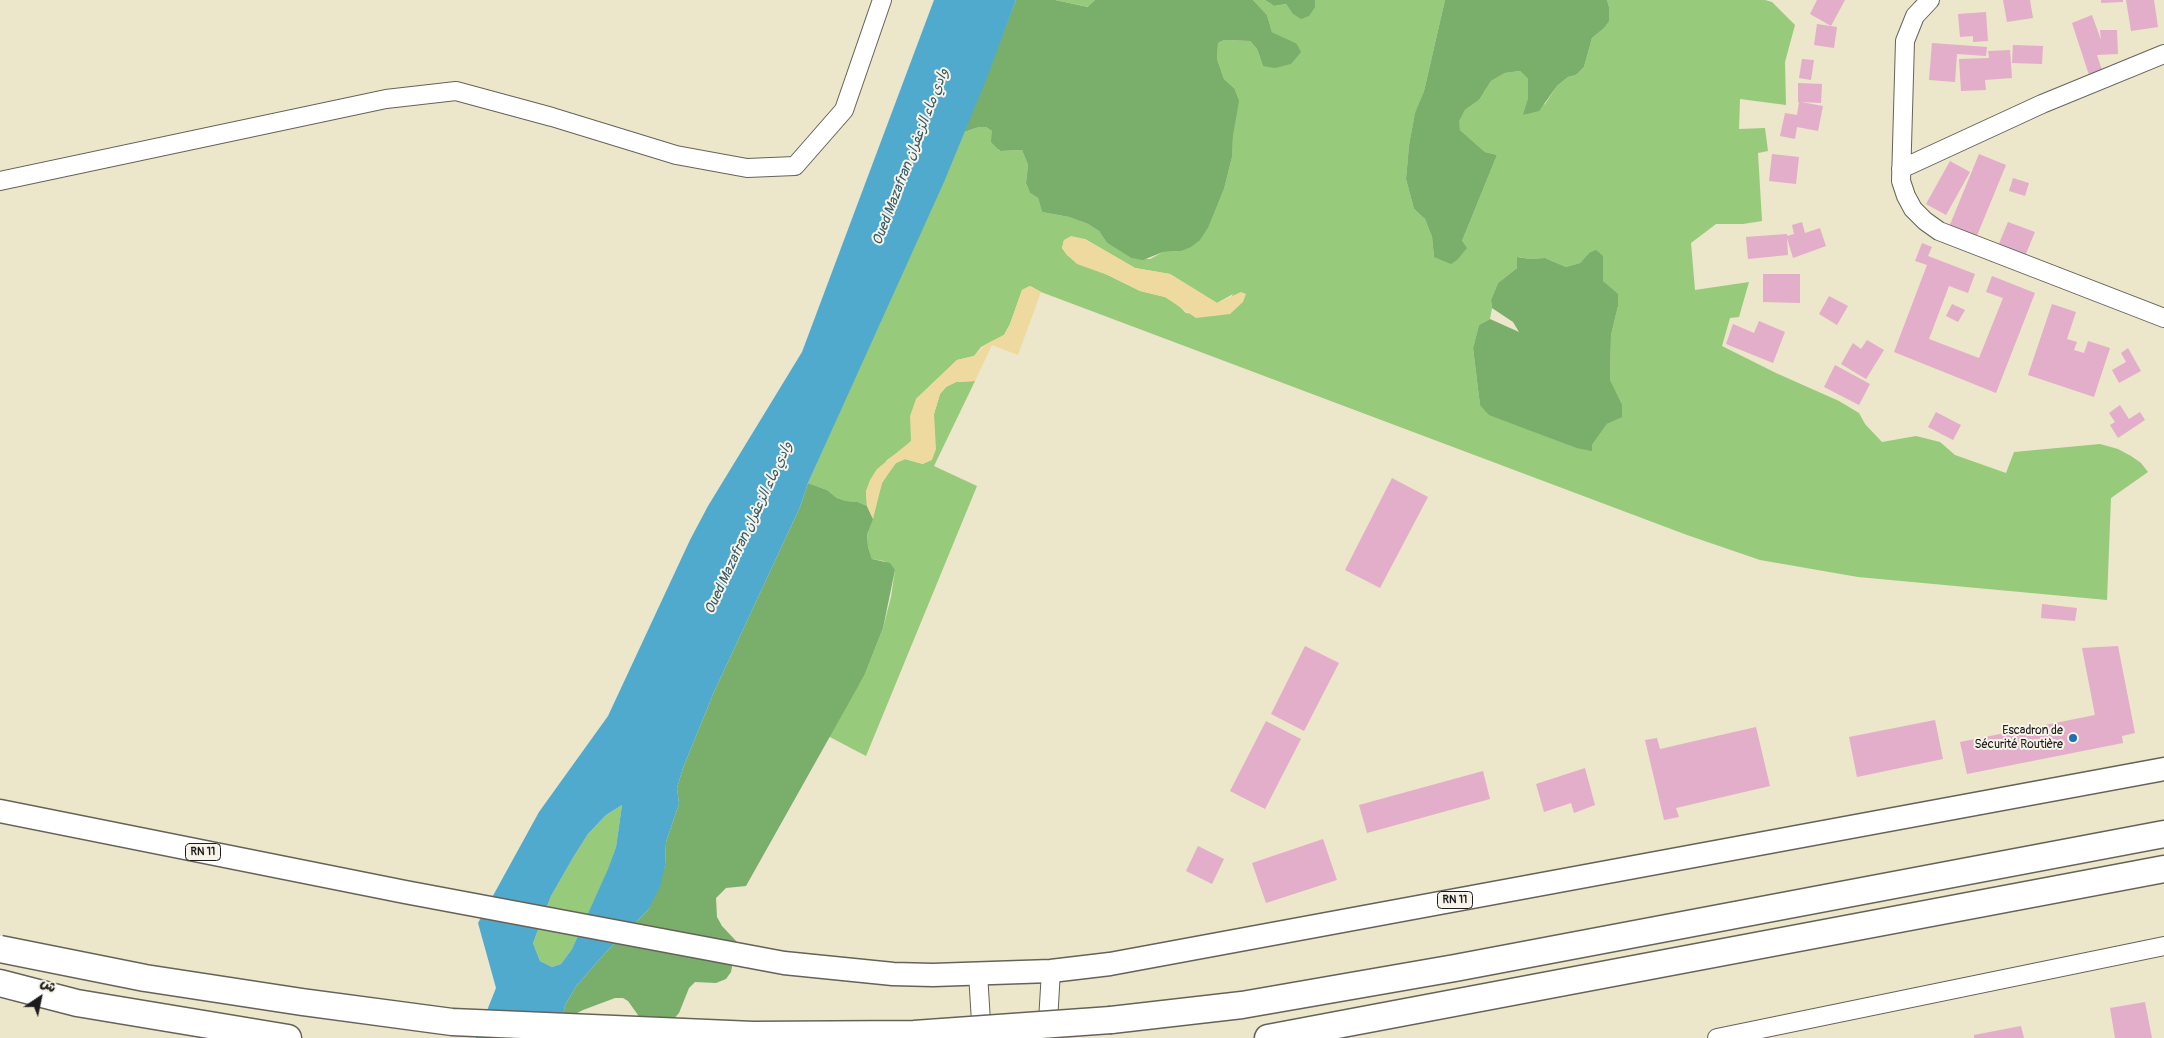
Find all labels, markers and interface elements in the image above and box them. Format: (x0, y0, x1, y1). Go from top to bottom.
water label: Oued Mazafran وادي ماء الزعفران (869, 66, 953, 248)
water label: Oued Mazafran وادي ماء الزعفران (702, 439, 796, 617)
place label: Escadron de Sécurité Routière (1974, 724, 2063, 752)
marker: Escadron de Sécurité Routière (2067, 732, 2079, 744)
road number: RN 11 (186, 844, 220, 860)
road number: RN 11 (1438, 892, 1472, 908)
north arrow (15, 973, 65, 1023)
text: ش (38, 974, 60, 997)

